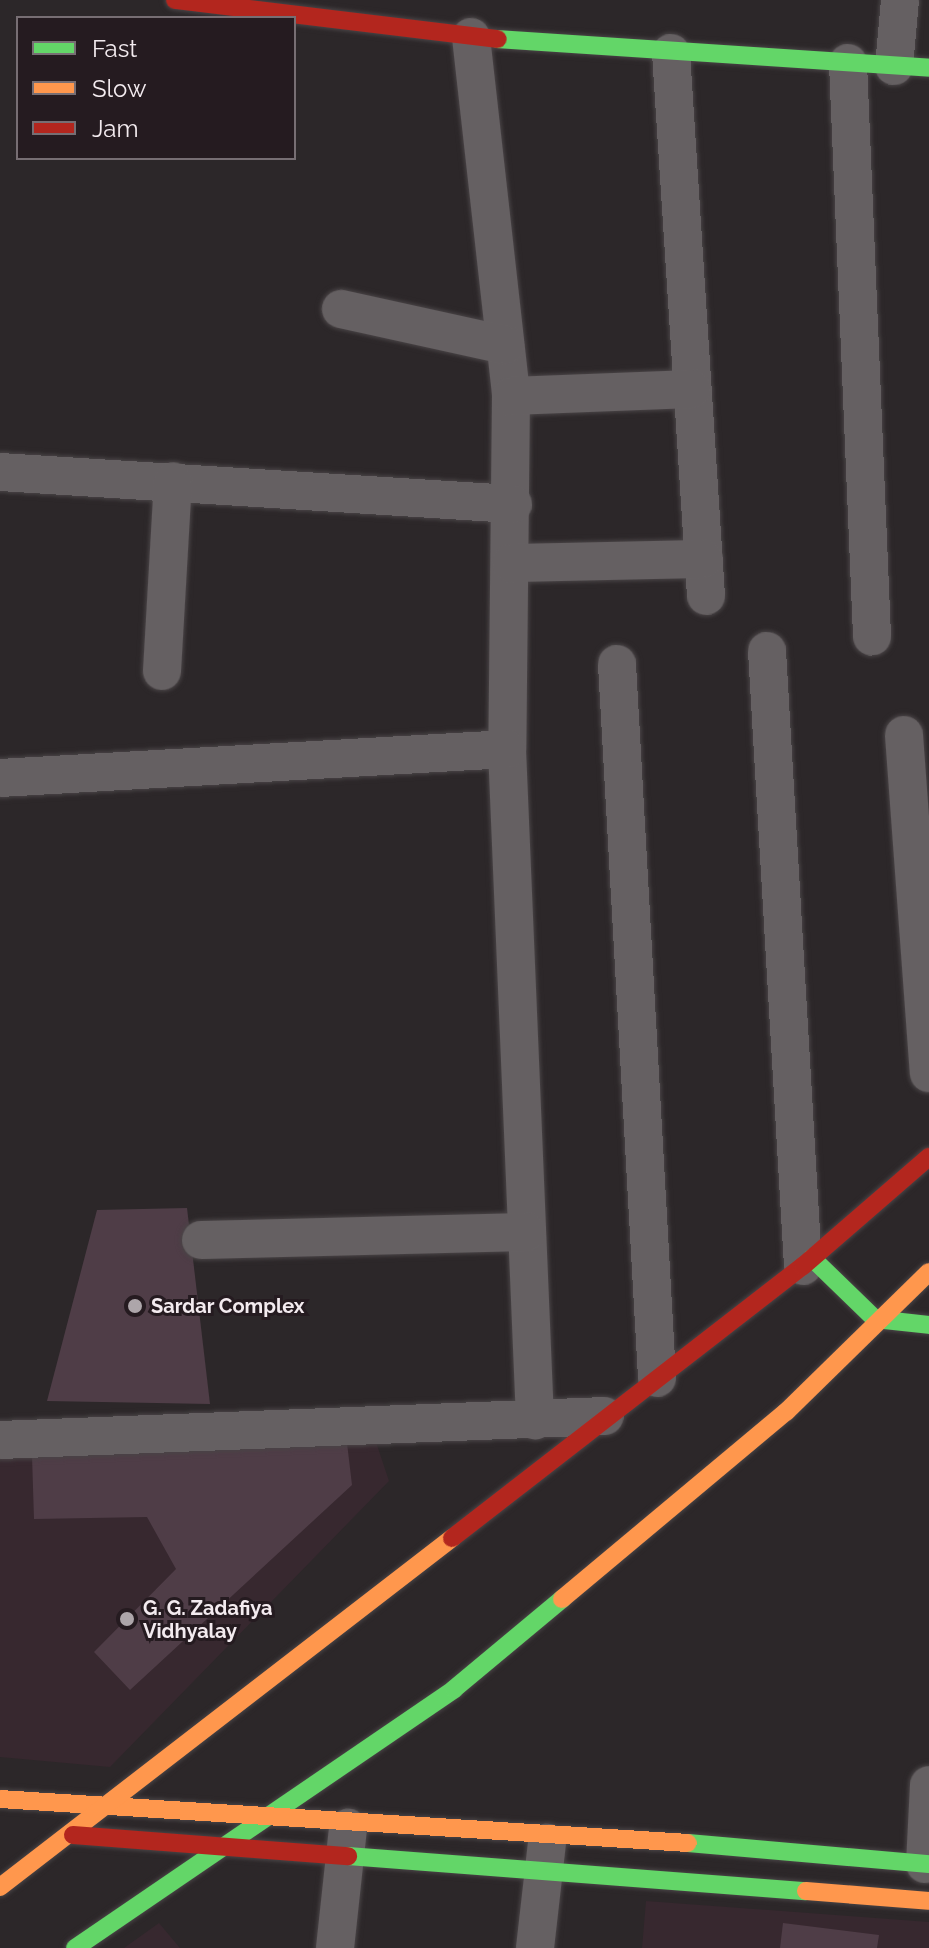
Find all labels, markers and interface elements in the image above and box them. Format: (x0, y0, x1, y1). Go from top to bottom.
legend (16, 16, 296, 160)
text: Fast (92, 34, 137, 63)
text: Slow (92, 74, 146, 103)
text: Jam (92, 114, 138, 143)
place label: Sardar Complex (151, 1294, 305, 1318)
marker: Sardar Complex (126, 1297, 144, 1315)
place label: G. G. Zadafiya Vidhyalay (143, 1596, 272, 1643)
marker: G. G. Zadafiya Vidhyalay (118, 1610, 136, 1628)

